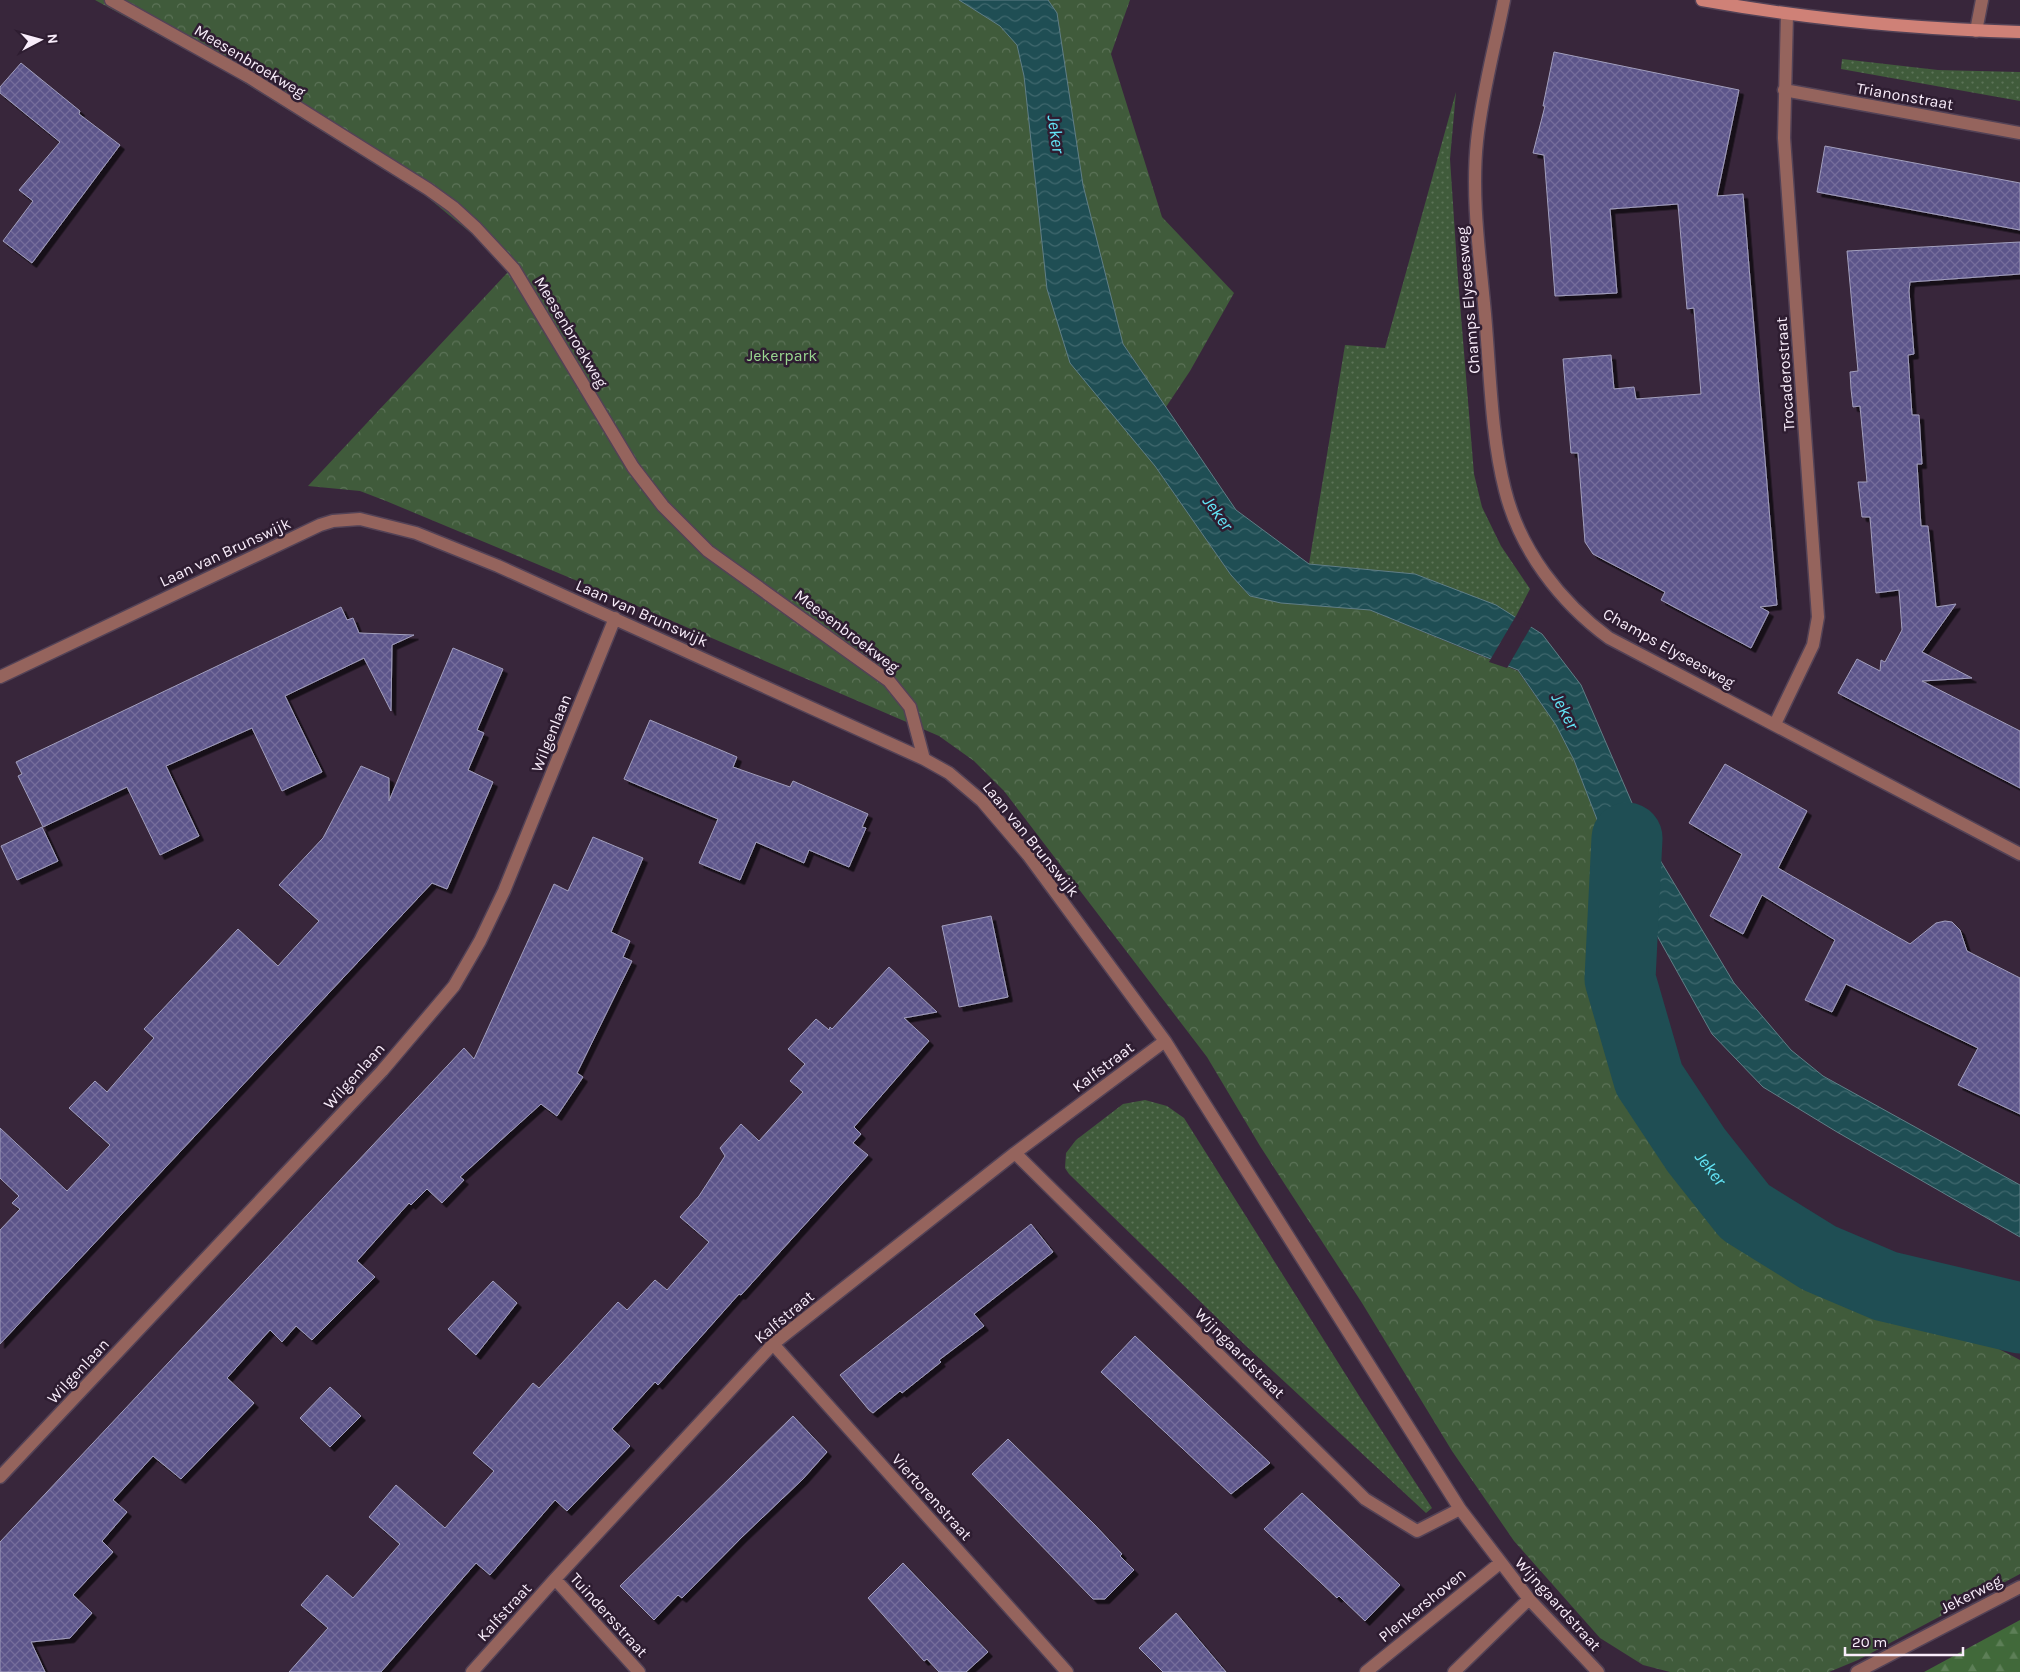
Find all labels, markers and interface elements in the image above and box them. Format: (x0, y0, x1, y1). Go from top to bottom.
north arrow (15, 15, 65, 65)
street label: Meesenbroekweg (191, 20, 309, 102)
text: N (43, 33, 61, 45)
street label: Trianonstraat (1855, 78, 1955, 114)
water label: Jeker (1042, 113, 1070, 155)
street label: Champs Elyseesweg (1452, 226, 1484, 374)
street label: Meesenbroekweg (530, 273, 612, 391)
street label: Trocaderostraat (1772, 316, 1798, 432)
park label: Jekerpark (747, 346, 817, 365)
water label: Jeker (1198, 491, 1239, 536)
street label: Laan van Brunswijk (156, 513, 294, 591)
street label: Laan van Brunswijk (573, 575, 711, 651)
street label: Meesenbroekweg (791, 585, 903, 677)
street label: Champs Elyseesweg (1600, 604, 1738, 692)
water label: Jeker (1546, 689, 1584, 734)
street label: Wilgenlaan (527, 691, 575, 775)
street label: Laan van Brunswijk (979, 778, 1083, 900)
street label: Kalfstraat (1069, 1038, 1137, 1096)
street label: Wilgenlaan (319, 1039, 389, 1113)
water label: Jeker (1690, 1147, 1732, 1191)
street label: Kalfstraat (750, 1287, 818, 1347)
street label: Wijngaardstraat (1191, 1304, 1289, 1402)
street label: Wilgenlaan (43, 1334, 113, 1408)
street label: Viertorenstraat (888, 1450, 976, 1544)
street label: Wijngaardstraat (1511, 1553, 1605, 1655)
street label: Plenkershoven (1374, 1564, 1470, 1646)
street label: Tuindersstraat (566, 1569, 652, 1661)
street label: Jekerweg (1937, 1570, 2005, 1618)
street label: Kalfstraat (473, 1579, 535, 1645)
scale bar (1845, 1624, 1962, 1656)
text: 20 m (1852, 1633, 1887, 1651)

